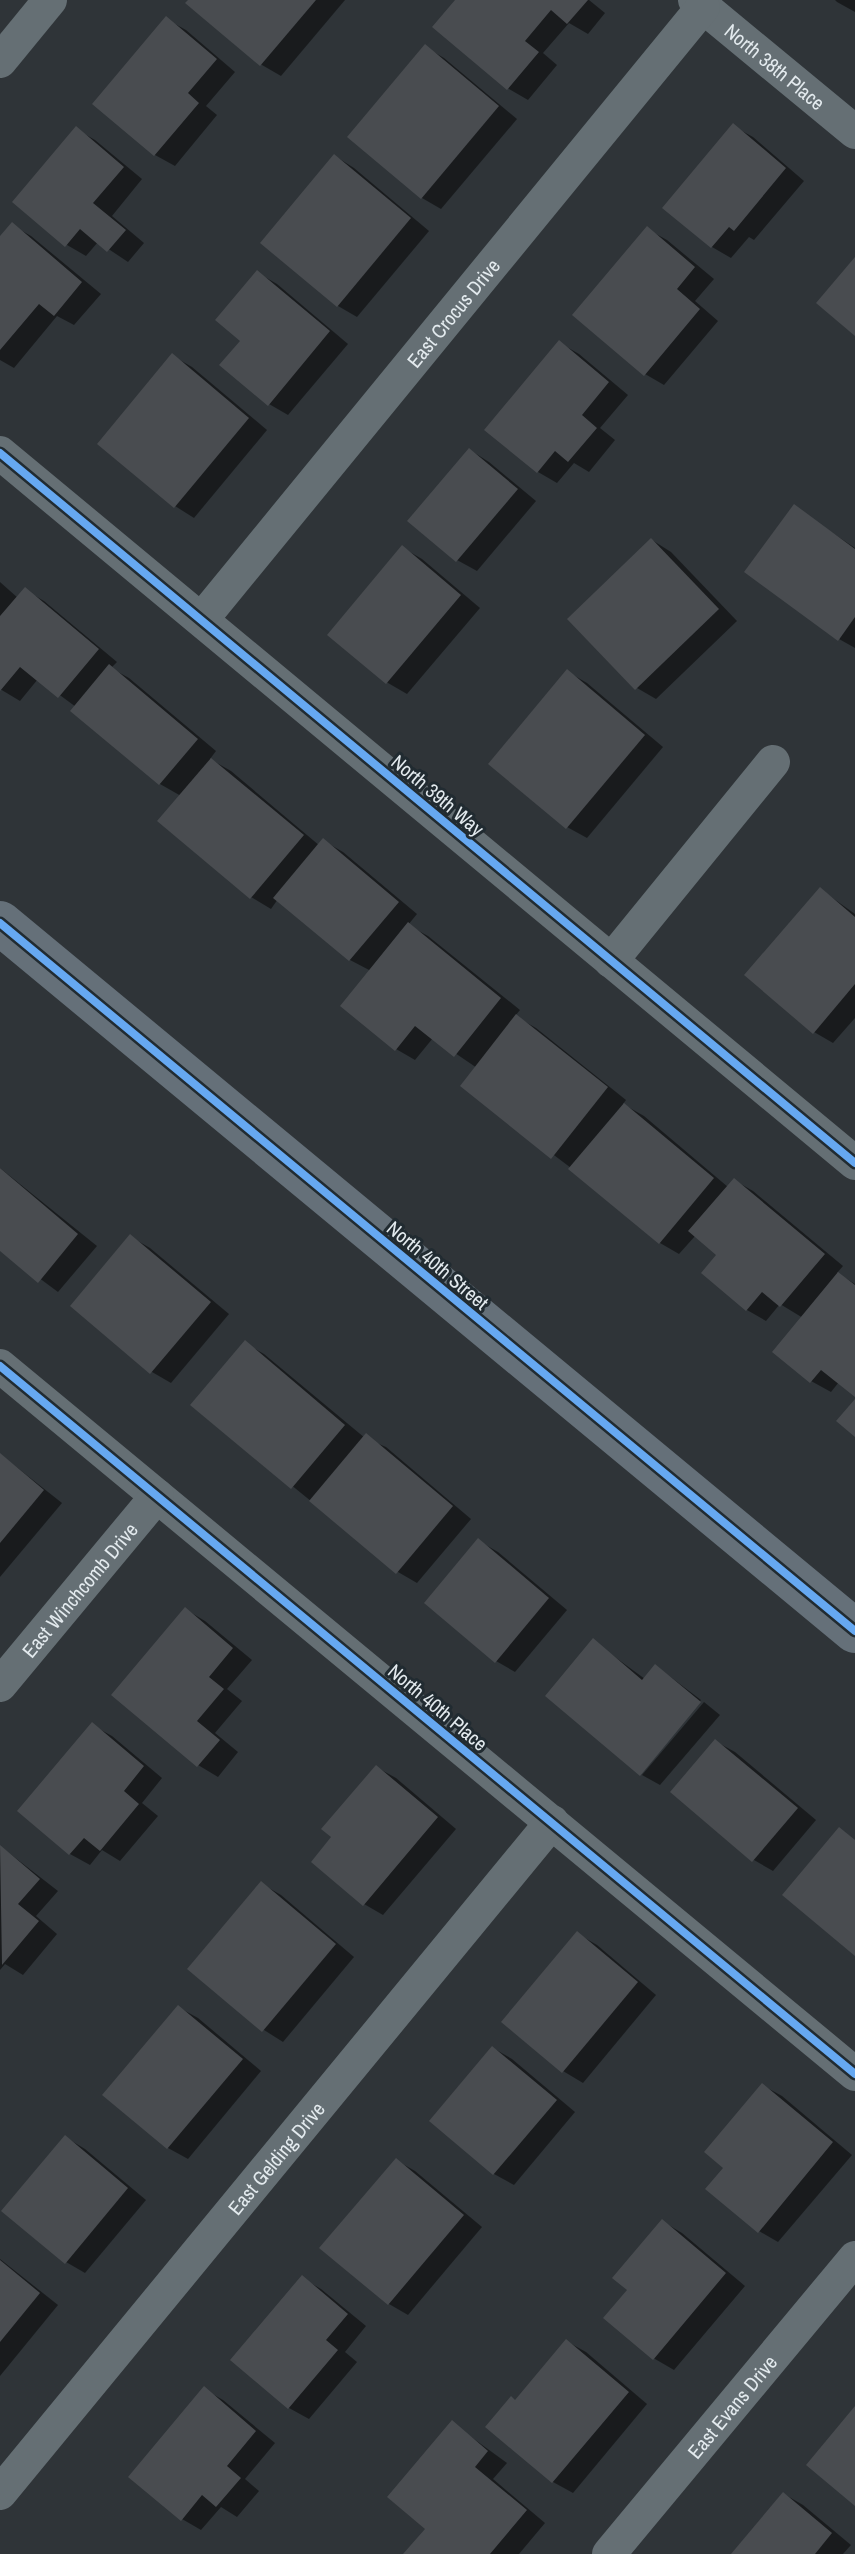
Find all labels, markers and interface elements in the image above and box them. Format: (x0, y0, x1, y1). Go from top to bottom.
street label: North 38th Place (719, 17, 831, 115)
street label: East Crocus Drive (400, 253, 505, 373)
street label: North 39th Way (386, 748, 491, 842)
street label: North 40th Street (381, 1215, 495, 1316)
street label: East Winchcomb Drive (15, 1516, 143, 1663)
street label: North 40th Place (383, 1657, 493, 1757)
street label: East Gelding Drive (221, 2096, 330, 2220)
street label: East Evans Drive (681, 2349, 783, 2464)

